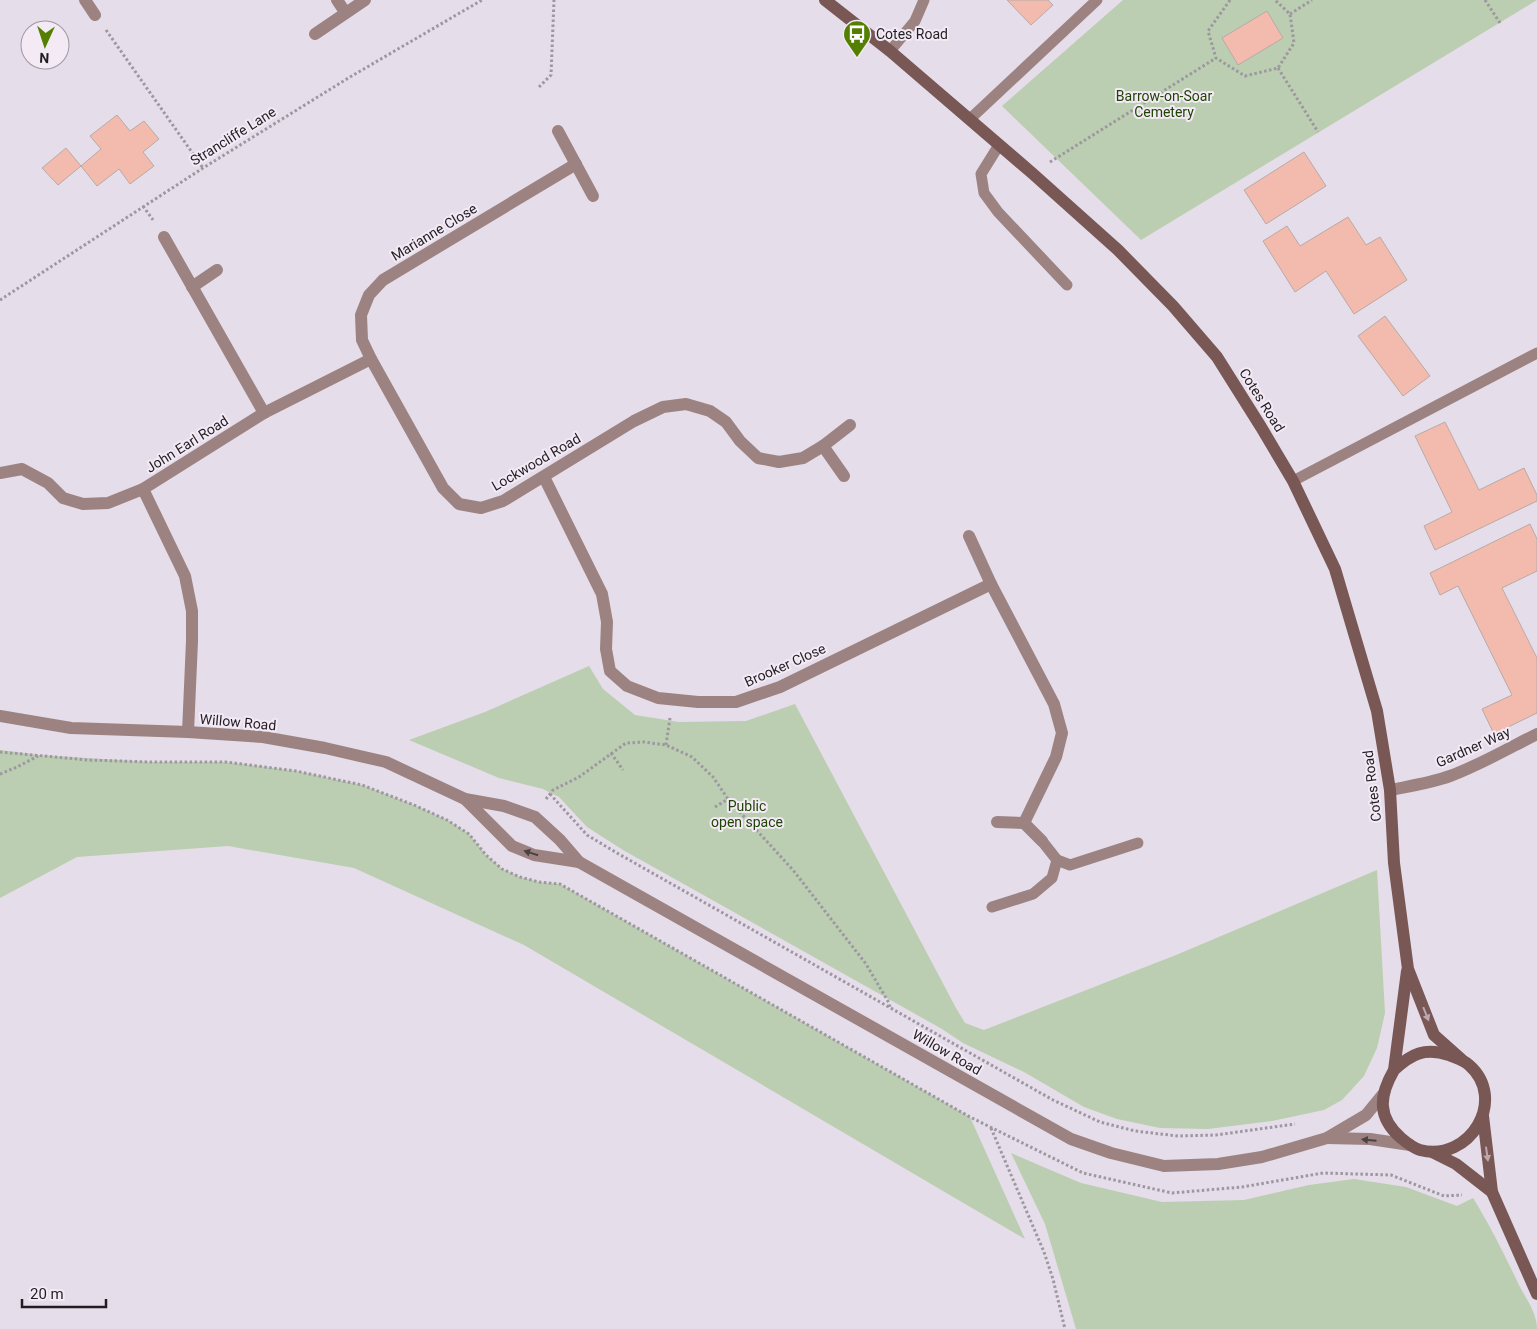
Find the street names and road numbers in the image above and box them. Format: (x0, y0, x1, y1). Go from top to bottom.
street label: Strancliffe Lane (187, 103, 279, 169)
street label: Marianne Close (388, 200, 480, 264)
street label: Cotes Road (1236, 365, 1288, 435)
street label: John Earl Road (143, 412, 231, 476)
street label: Lockwood Road (489, 430, 583, 494)
street label: Brooker Close (742, 640, 828, 690)
street label: Willow Road (199, 711, 277, 733)
street label: Gardner Way (1433, 723, 1513, 770)
street label: Cotes Road (1360, 749, 1384, 823)
street label: Willow Road (910, 1026, 984, 1078)

